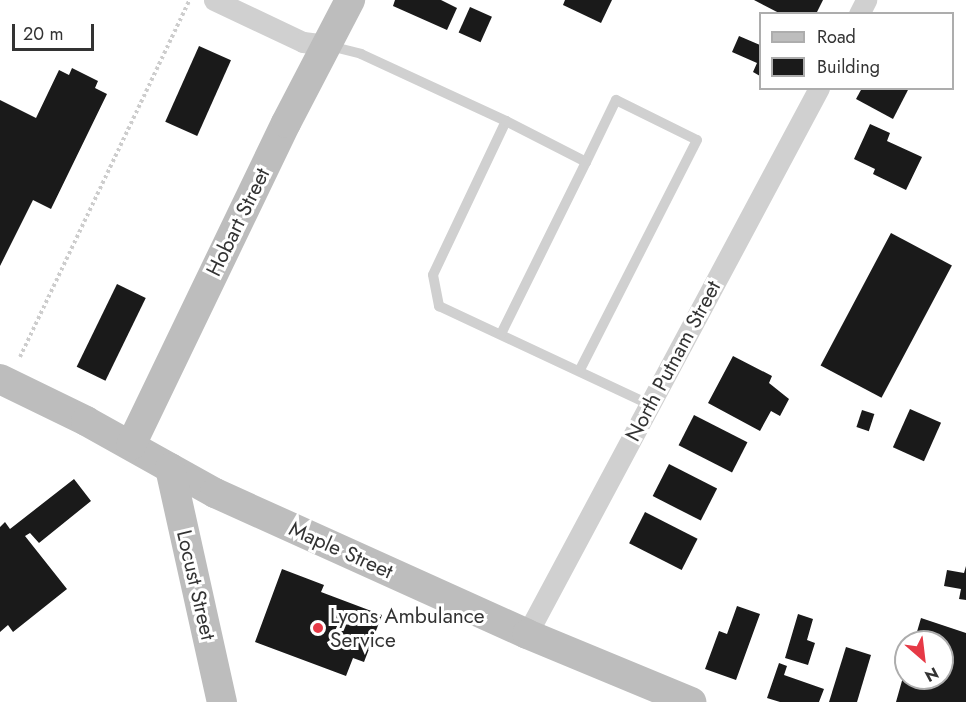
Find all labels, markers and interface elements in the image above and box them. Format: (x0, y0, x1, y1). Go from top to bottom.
scale bar (15, 12, 98, 50)
legend (759, 12, 954, 90)
text: 20 m (23, 21, 63, 47)
text: Road (817, 24, 856, 50)
text: Building (817, 54, 880, 80)
street label: Hobart Street (201, 164, 275, 280)
street label: North Putnam Street (620, 276, 726, 446)
street label: Maple Street (285, 516, 397, 584)
street label: Locust Street (171, 528, 221, 642)
place label: Lyons Ambulance Service (330, 603, 485, 653)
marker: Lyons Ambulance Service (311, 621, 325, 635)
north arrow (894, 630, 954, 690)
text: N (921, 661, 943, 688)

